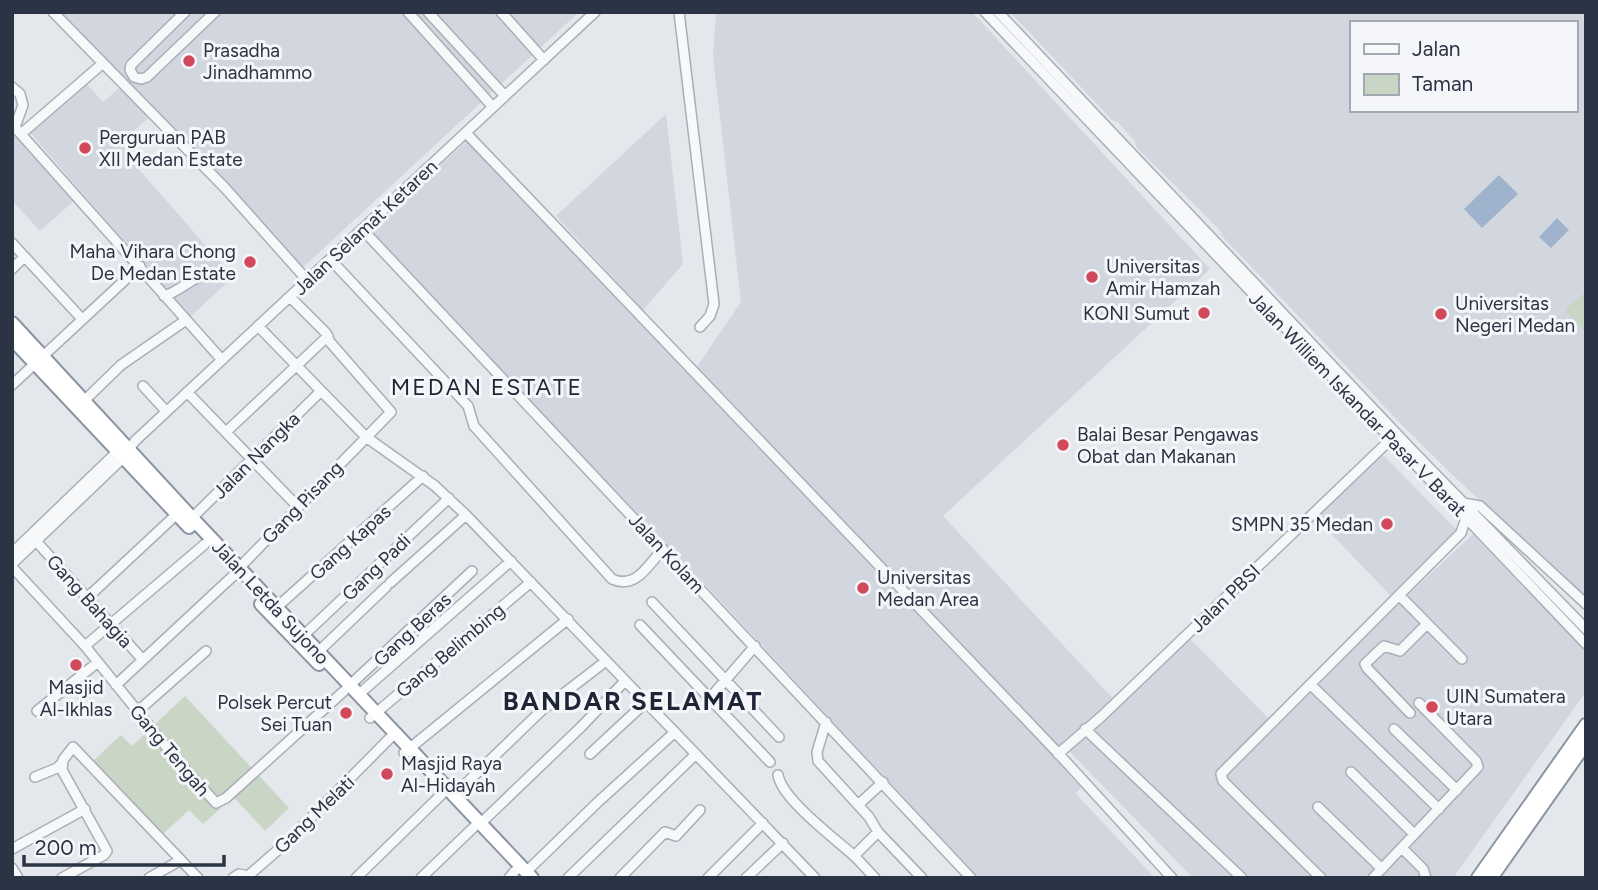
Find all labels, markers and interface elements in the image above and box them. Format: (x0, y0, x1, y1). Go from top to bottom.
legend (1350, 21, 1577, 112)
text: Jalan (1412, 36, 1461, 61)
place label: Prasadha Jinadhammo (203, 39, 312, 84)
marker: Prasadha Jinadhammo (181, 53, 197, 69)
text: Taman (1412, 71, 1473, 96)
place label: Perguruan PAB XII Medan Estate (99, 126, 243, 171)
marker: Perguruan PAB XII Medan Estate (77, 140, 93, 156)
street label: Jalan Selamat Ketaren (289, 155, 442, 300)
place label: Maha Vihara Chong De Medan Estate (70, 240, 236, 285)
marker: Maha Vihara Chong De Medan Estate (242, 254, 258, 270)
place label: Universitas Amir Hamzah (1106, 255, 1220, 300)
marker: Universitas Amir Hamzah (1084, 269, 1100, 285)
street label: Jalan Williem Iskandar Pasar V Barat (1244, 287, 1471, 521)
place label: Universitas Negeri Medan (1455, 292, 1575, 337)
place label: KONI Sumut (1083, 302, 1190, 325)
marker: KONI Sumut (1196, 305, 1212, 321)
marker: Universitas Negeri Medan (1433, 306, 1449, 322)
district label: MEDAN ESTATE (391, 373, 583, 401)
street label: Jalan Nangka (208, 407, 305, 504)
place label: Balai Besar Pengawas Obat dan Makanan (1077, 423, 1259, 468)
marker: Balai Besar Pengawas Obat dan Makanan (1055, 437, 1071, 453)
street label: Gang Pisang (257, 456, 348, 549)
street label: Gang Kapas (305, 500, 396, 585)
street label: Jalan Kolam (624, 509, 710, 598)
place label: SMPN 35 Medan (1231, 513, 1373, 536)
marker: SMPN 35 Medan (1379, 516, 1395, 532)
street label: Gang Padi (337, 529, 415, 606)
street label: Jalan Letda Sujono (207, 535, 334, 669)
street label: Gang Bahagia (42, 550, 137, 653)
street label: Jalan PBSI (1186, 559, 1265, 637)
place label: Universitas Medan Area (877, 566, 979, 611)
marker: Universitas Medan Area (855, 580, 871, 596)
street label: Gang Beras (369, 588, 456, 671)
street label: Gang Belimbing (391, 598, 509, 702)
marker: Masjid Al-Ikhlas (68, 657, 84, 673)
place label: Masjid Al-Ikhlas (40, 676, 112, 721)
district label: BANDAR SELAMAT (503, 685, 763, 717)
place label: UIN Sumatera Utara (1446, 685, 1566, 730)
place label: Polsek Percut Sei Tuan (217, 691, 332, 736)
marker: UIN Sumatera Utara (1424, 699, 1440, 715)
street label: Gang Tengah (125, 700, 215, 801)
marker: Polsek Percut Sei Tuan (338, 705, 354, 721)
place label: Masjid Raya Al-Hidayah (401, 752, 502, 797)
marker: Masjid Raya Al-Hidayah (379, 766, 395, 782)
street label: Gang Melati (269, 770, 359, 858)
scale bar (24, 824, 224, 868)
text: 200 m (35, 835, 97, 860)

